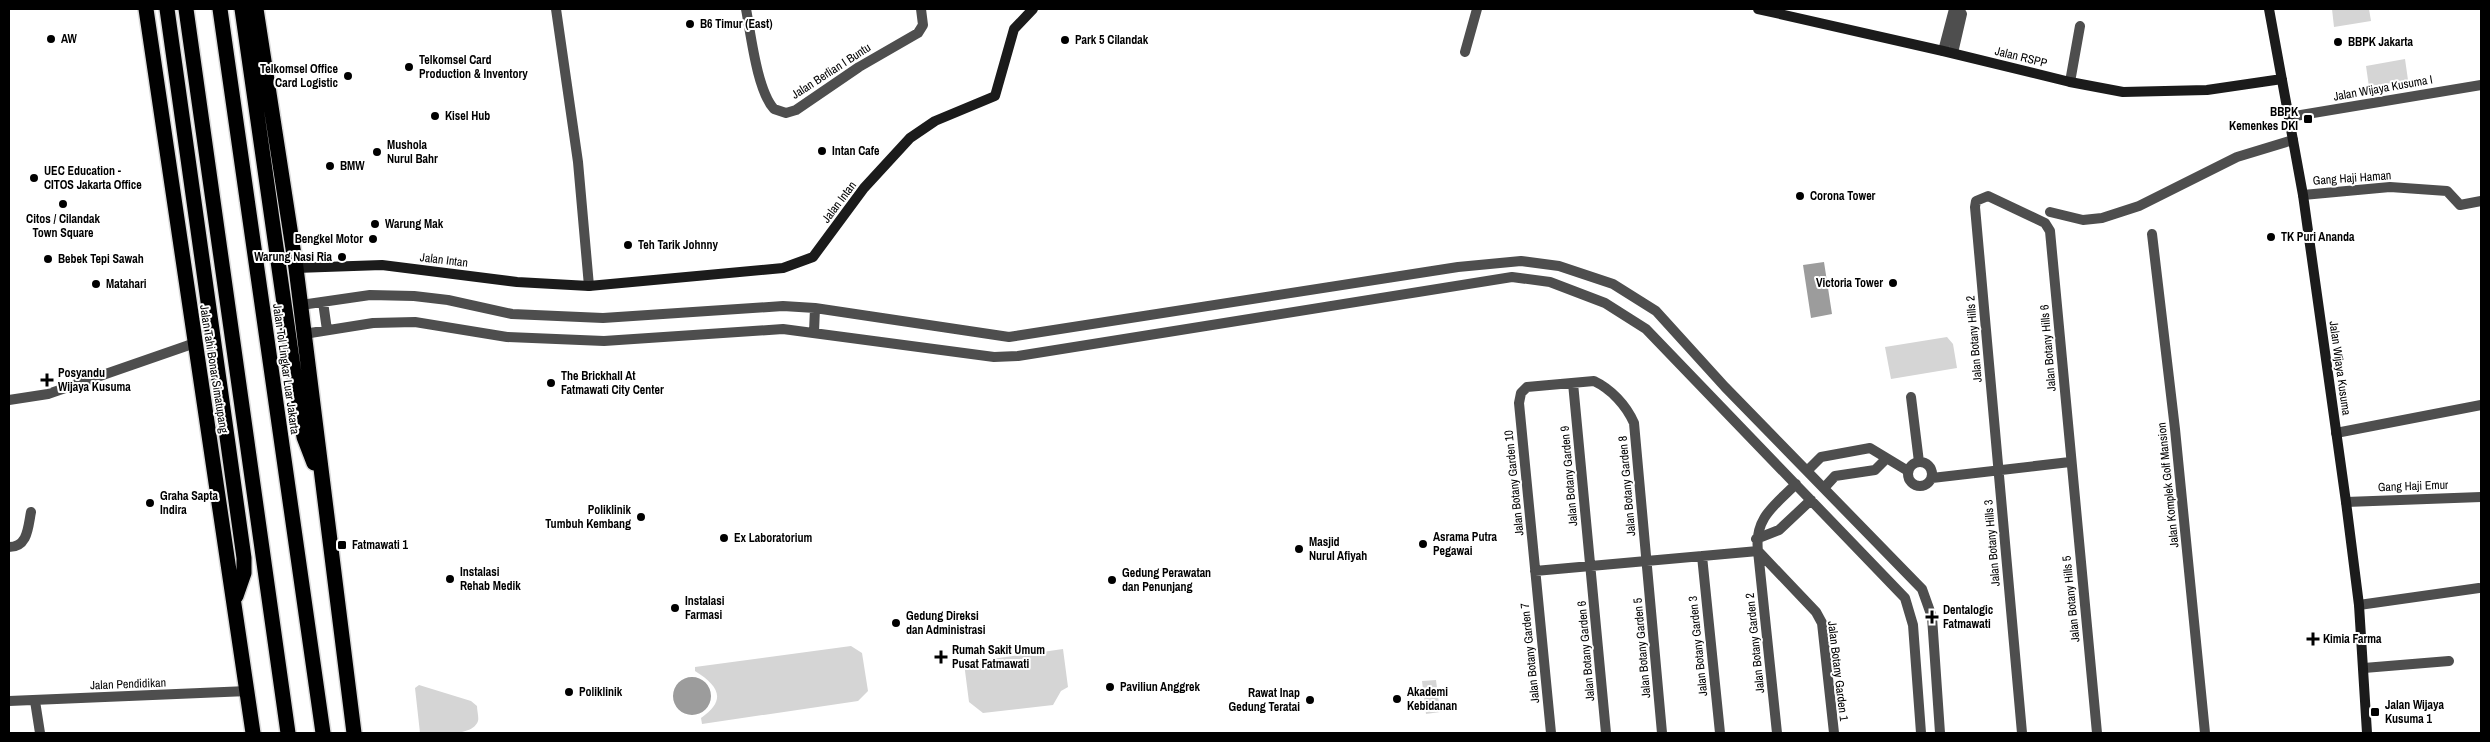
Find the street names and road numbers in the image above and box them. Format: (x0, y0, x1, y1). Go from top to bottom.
street label: Jalan Berlian I Buntu (788, 39, 874, 103)
street label: Jalan RSPP (1993, 43, 2049, 71)
street label: Jalan Wijaya Kusuma I (2332, 71, 2434, 105)
street label: Gang Haji Haman (2312, 167, 2392, 189)
street label: Jalan Intan (818, 178, 860, 226)
street label: Jalan Intan (419, 249, 469, 271)
street label: Jalan Botany Hills 2 (1962, 295, 1986, 383)
street label: Jalan Tol Lingkar Luar Jakarta (269, 303, 303, 436)
street label: Jalan Tahi Bonar Simatupang (196, 304, 232, 435)
street label: Jalan Botany Hills 6 (2036, 304, 2060, 392)
street label: Jalan Wijaya Kusuma (2325, 320, 2355, 417)
street label: Jalan Komplek Golf Mansion (2153, 422, 2183, 548)
street label: Jalan Botany Garden 9 (1557, 425, 1581, 527)
street label: Jalan Botany Garden 10 (1500, 429, 1528, 537)
street label: Jalan Botany Garden 8 (1615, 435, 1639, 537)
street label: Gang Haji Emur (2377, 477, 2449, 495)
street label: Jalan Botany Hills 3 (1980, 499, 2004, 587)
street label: Jalan Botany Hills 5 (2058, 554, 2084, 643)
street label: Jalan Botany Garden 2 (1742, 592, 1768, 694)
street label: Jalan Botany Garden 3 (1685, 595, 1711, 697)
street label: Jalan Botany Garden 5 (1630, 597, 1654, 699)
street label: Jalan Botany Garden 6 (1574, 600, 1598, 702)
street label: Jalan Botany Garden 7 (1517, 602, 1543, 704)
street label: Jalan Botany Garden 1 (1824, 620, 1852, 722)
street label: Jalan Pendidikan (90, 675, 166, 693)

